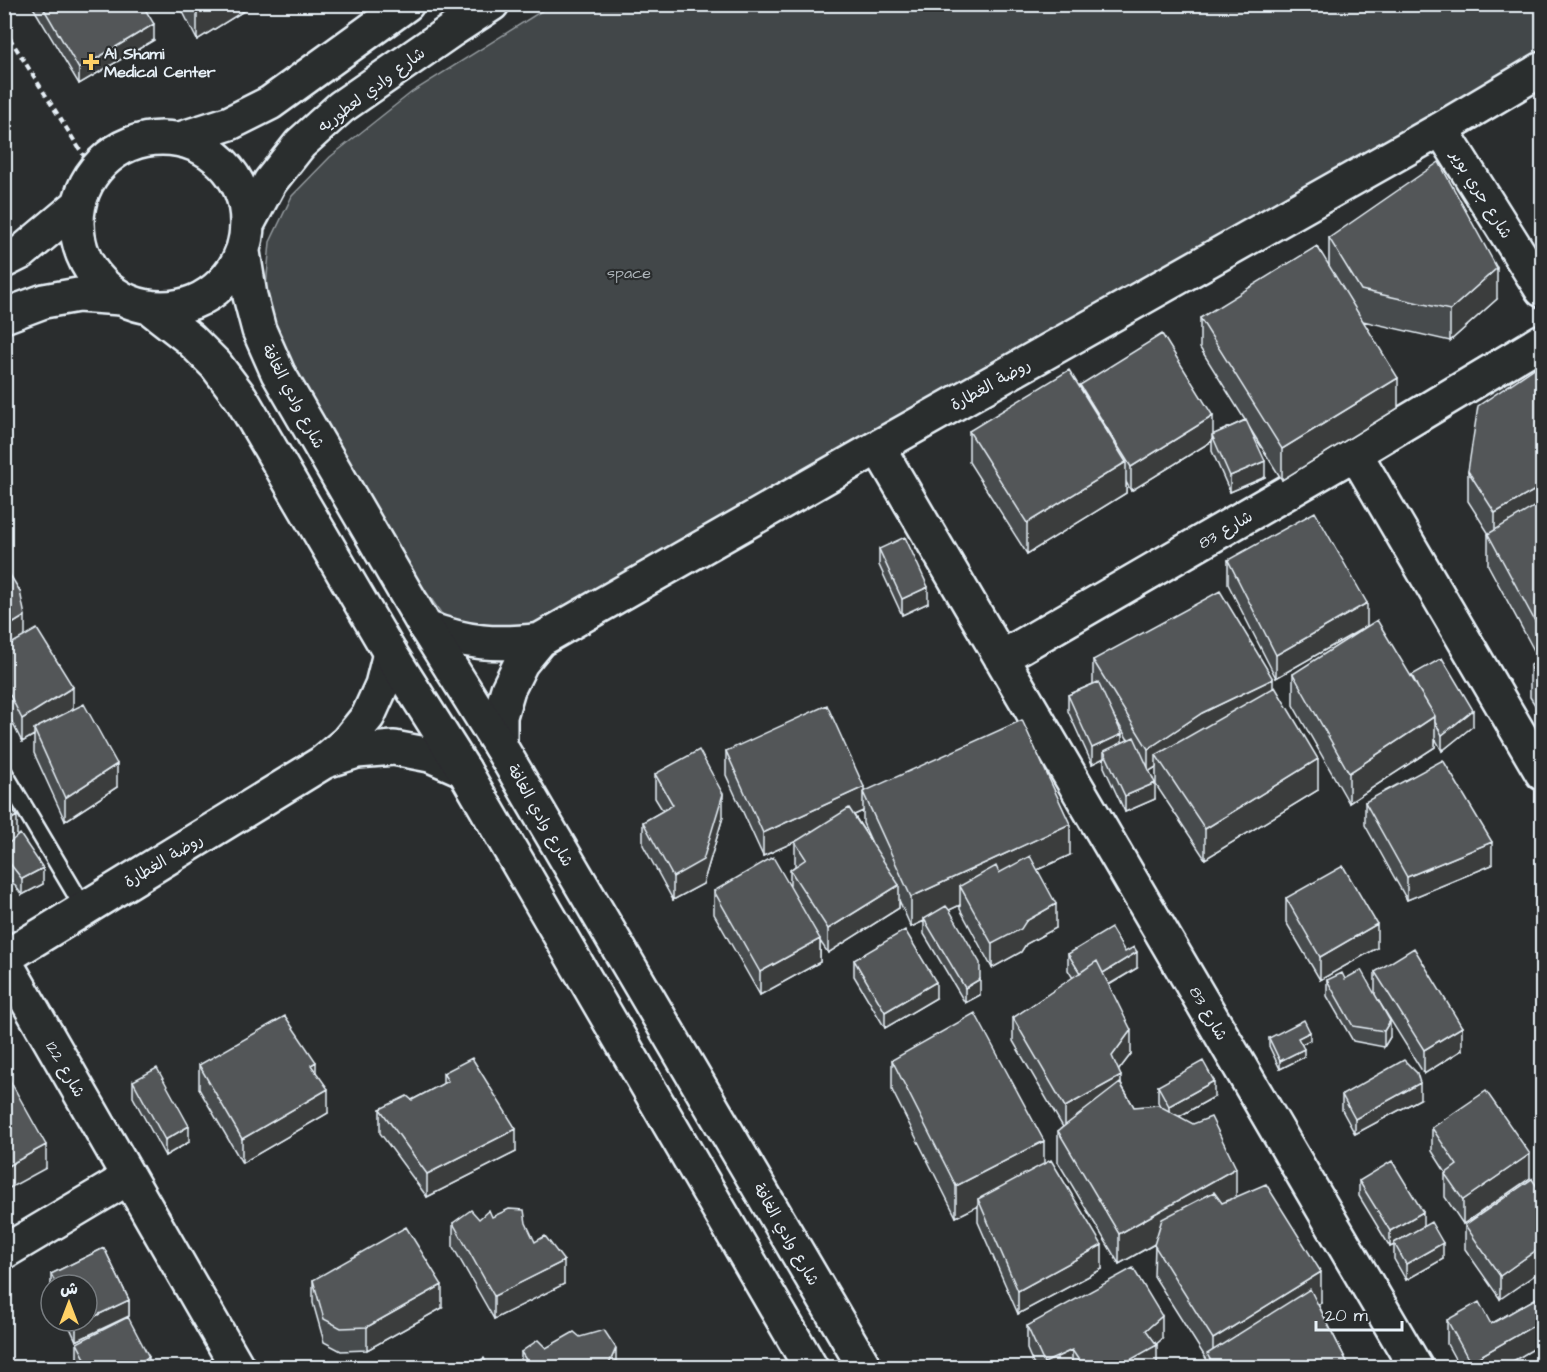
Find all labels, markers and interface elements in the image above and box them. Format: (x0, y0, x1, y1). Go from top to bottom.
street label: شارع وادي لعطوريه (313, 42, 430, 137)
place label: Al Shami Medical Center (104, 43, 216, 83)
marker: Al Shami Medical Center (82, 53, 100, 71)
street label: شارع جري بوير (1444, 144, 1517, 243)
park label: space (607, 262, 651, 284)
street label: شارع وادي الغافة (256, 341, 330, 452)
street label: روضة الغطارة (947, 354, 1034, 416)
street label: شارع 83 (1194, 505, 1257, 554)
street label: شارع وادي الغافة (502, 760, 578, 871)
street label: روضة الغطارة (120, 829, 207, 893)
street label: شارع 83 (1184, 982, 1233, 1045)
street label: شارع 122 (40, 1037, 90, 1102)
street label: شارع وادي الغافة (748, 1179, 824, 1290)
north arrow (39, 1273, 99, 1333)
text: ش (60, 1278, 78, 1300)
scale bar (1316, 1294, 1402, 1332)
text: 20 m (1325, 1303, 1368, 1328)

